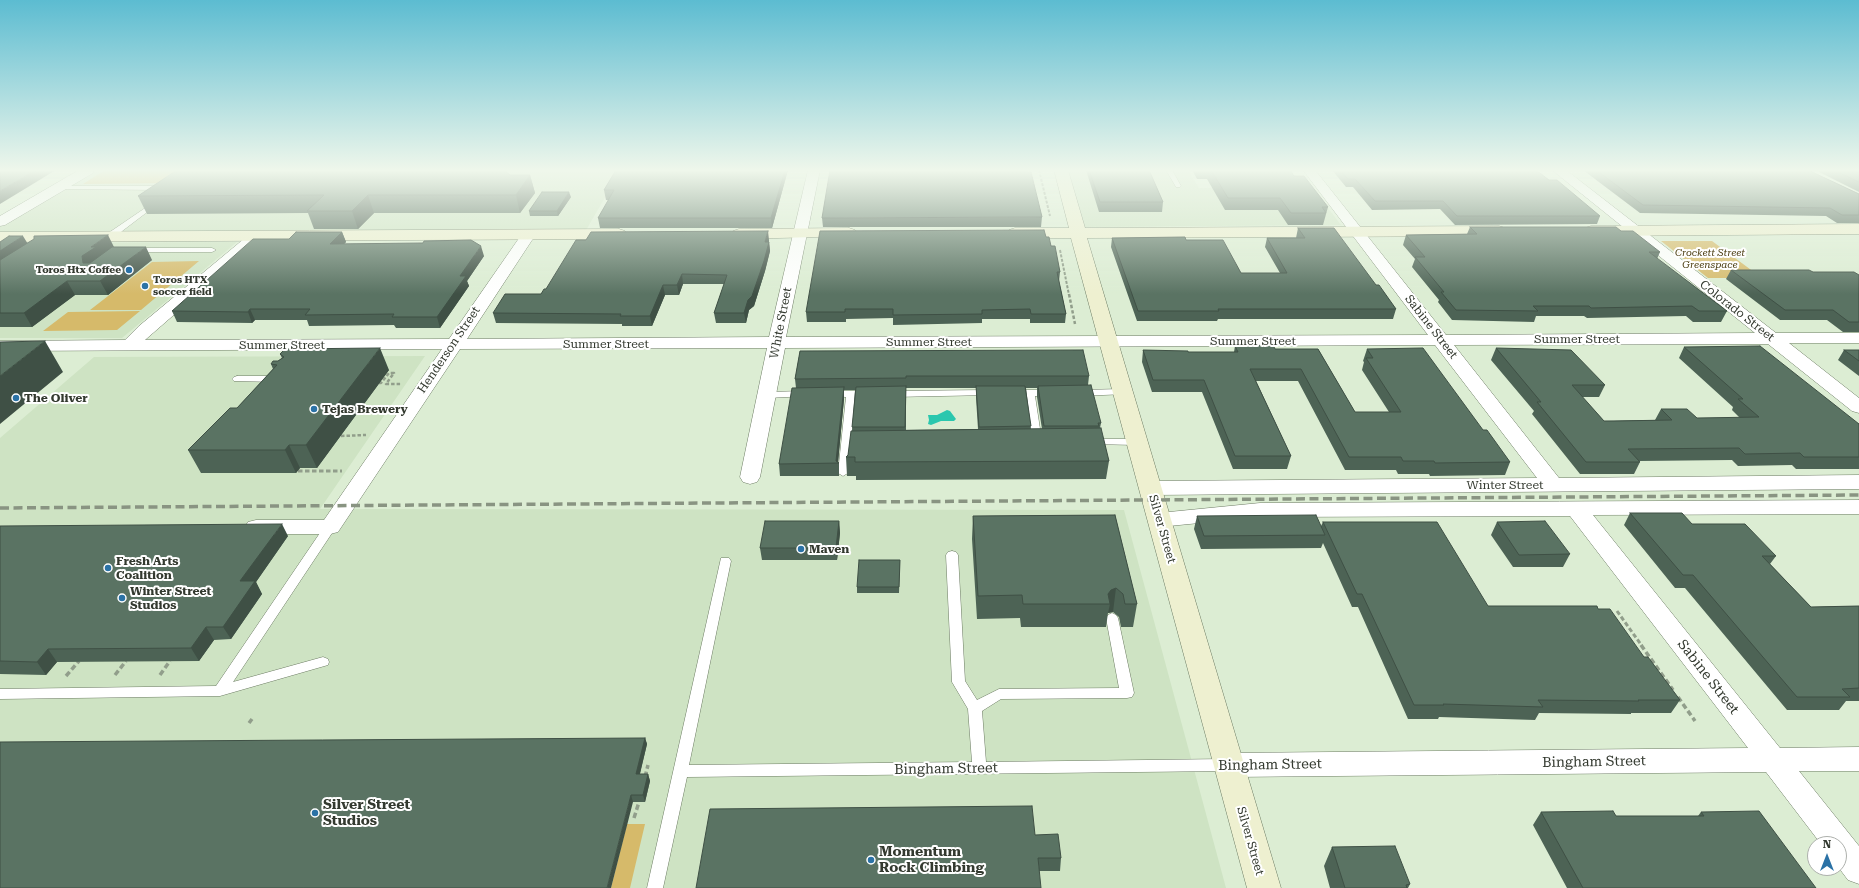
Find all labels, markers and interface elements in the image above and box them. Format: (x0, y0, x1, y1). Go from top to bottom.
park label: Crockett Street Greenspace (1675, 247, 1745, 270)
place label: Toros Htx Coffee (36, 264, 121, 276)
marker: Toros Htx Coffee (124, 265, 134, 275)
place label: Toros HTX soccer field (153, 274, 212, 298)
street label: Colorado Street (1697, 277, 1777, 345)
marker: Toros HTX soccer field (140, 281, 150, 291)
street label: White Street (767, 286, 795, 360)
street label: Sabine Street (1402, 292, 1460, 362)
street label: Henderson Street (415, 304, 483, 396)
street label: Summer Street (1534, 332, 1620, 346)
street label: Summer Street (1210, 334, 1296, 348)
street label: Summer Street (886, 335, 972, 349)
street label: Summer Street (563, 337, 649, 351)
street label: Summer Street (239, 338, 325, 352)
place label: The Oliver (24, 391, 88, 405)
marker: The Oliver (11, 393, 21, 403)
place label: Tejas Brewery (322, 402, 408, 416)
marker: Tejas Brewery (309, 404, 319, 414)
street label: Winter Street (1466, 478, 1544, 492)
street label: Silver Street (1145, 493, 1179, 565)
place label: Maven (809, 542, 849, 556)
marker: Maven (796, 544, 806, 554)
place label: Fresh Arts Coalition (116, 554, 179, 582)
marker: Fresh Arts Coalition (103, 563, 113, 573)
place label: Winter Street Studios (130, 584, 211, 612)
marker: Winter Street Studios (117, 593, 127, 603)
street label: Sabine Street (1674, 636, 1742, 718)
street label: Bingham Street (1542, 753, 1646, 771)
street label: Bingham Street (1218, 756, 1322, 774)
street label: Bingham Street (894, 760, 998, 778)
place label: Silver Street Studios (323, 797, 410, 830)
street label: Silver Street (1233, 805, 1267, 877)
marker: Silver Street Studios (310, 808, 320, 818)
north arrow (1807, 836, 1847, 876)
text: N (1823, 838, 1831, 851)
place label: Momentum Rock Climbing (879, 844, 984, 876)
marker: Momentum Rock Climbing (866, 855, 876, 865)

